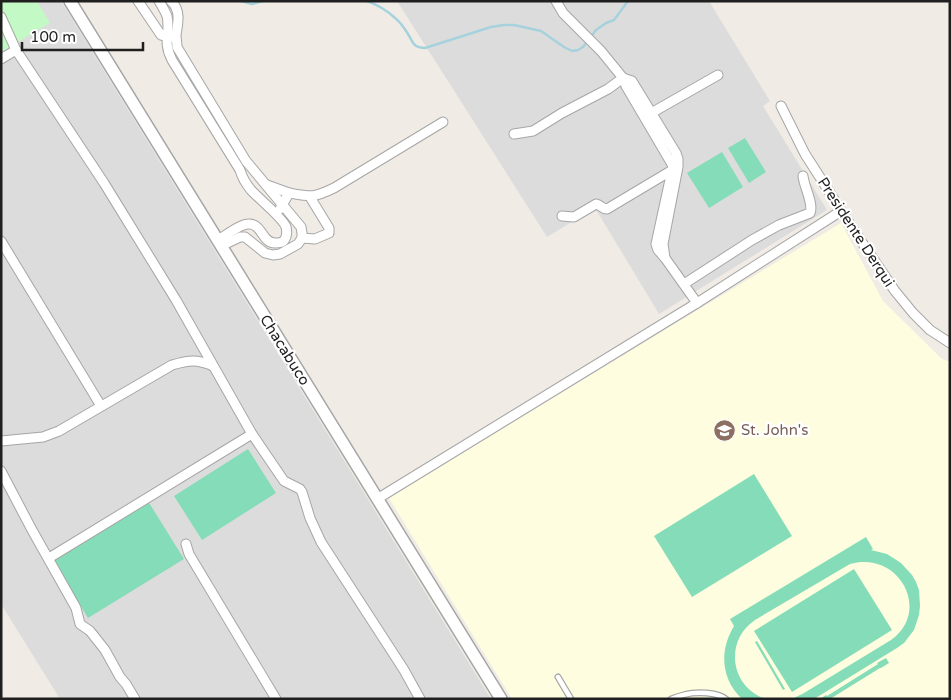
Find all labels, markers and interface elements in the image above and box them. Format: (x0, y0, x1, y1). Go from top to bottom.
scale bar (22, 20, 144, 52)
text: 100 m (30, 28, 76, 46)
street label: Presidente Derqui (814, 174, 898, 290)
street label: Chacabuco (256, 311, 314, 389)
school or university icon: St. John's (713, 418, 737, 442)
place label: St. John's (741, 421, 808, 439)

